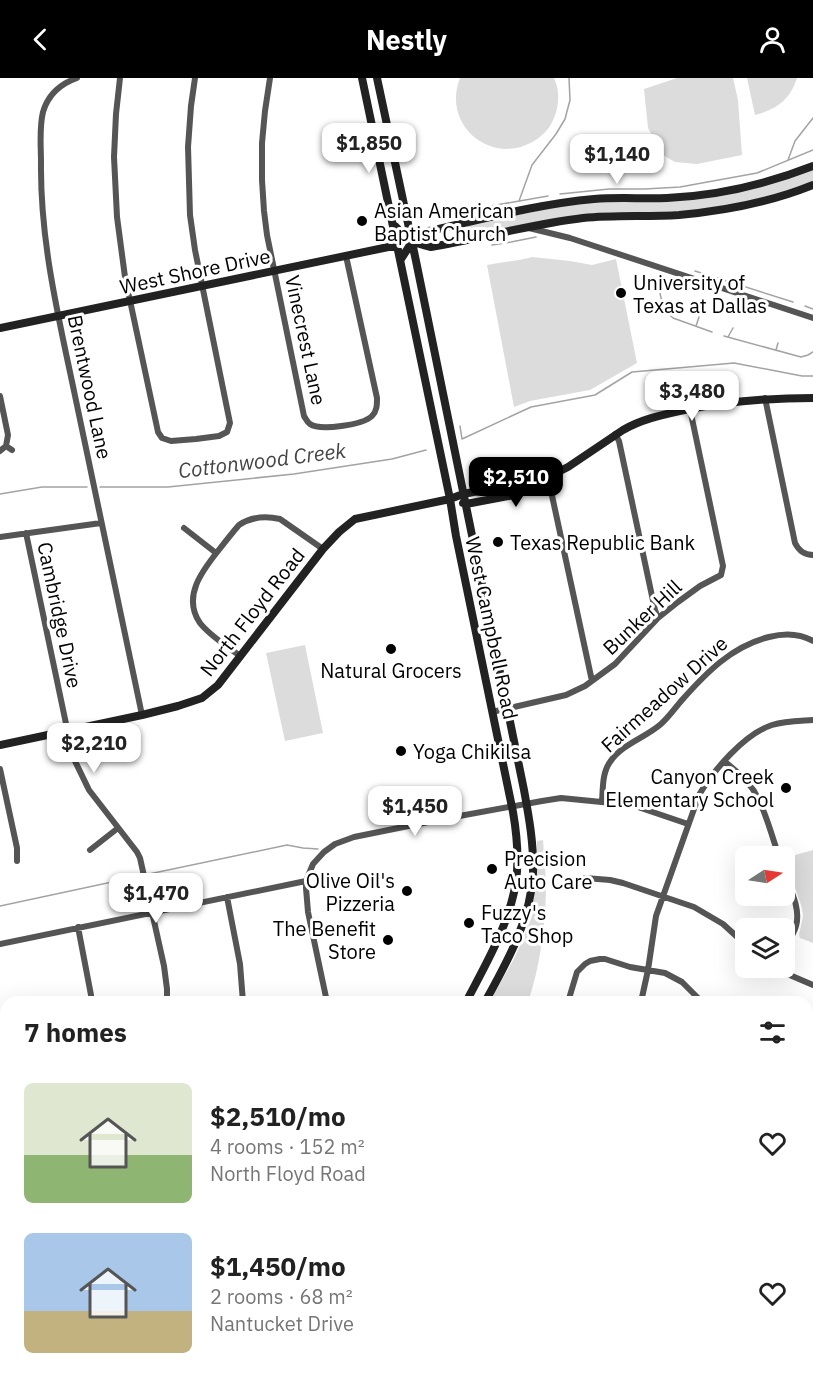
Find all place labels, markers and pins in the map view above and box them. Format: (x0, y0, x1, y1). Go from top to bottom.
pin: $1,850 (320, 123, 418, 174)
pin: $1,140 (568, 134, 666, 185)
place label: Asian American Baptist Church (374, 197, 514, 247)
marker: Asian American Baptist Church (355, 214, 369, 228)
place label: University of Texas at Dallas (633, 269, 767, 319)
marker: University of Texas at Dallas (614, 286, 628, 300)
pin: $3,480 (643, 371, 741, 422)
pin: $2,510 (467, 457, 565, 508)
place label: Texas Republic Bank (510, 529, 696, 556)
marker: Texas Republic Bank (491, 535, 505, 549)
marker: Natural Grocers (384, 642, 398, 656)
place label: Natural Grocers (320, 657, 462, 684)
pin: $2,210 (45, 723, 143, 774)
place label: Yoga Chikilsa (413, 738, 531, 765)
marker: Yoga Chikilsa (394, 744, 408, 758)
place label: Canyon Creek Elementary School (605, 763, 774, 813)
marker: Canyon Creek Elementary School (779, 781, 793, 795)
pin: $1,450 (366, 786, 464, 837)
place label: Precision Auto Care (504, 845, 592, 895)
marker: Precision Auto Care (485, 862, 499, 876)
place label: Olive Oil's Pizzeria (306, 867, 395, 917)
pin: $1,470 (107, 873, 205, 924)
marker: Olive Oil's Pizzeria (400, 884, 414, 898)
place label: Fuzzy's Taco Shop (481, 899, 573, 949)
place label: The Benefit Store (273, 915, 376, 965)
marker: Fuzzy's Taco Shop (462, 916, 476, 930)
marker: The Benefit Store (381, 933, 395, 947)

